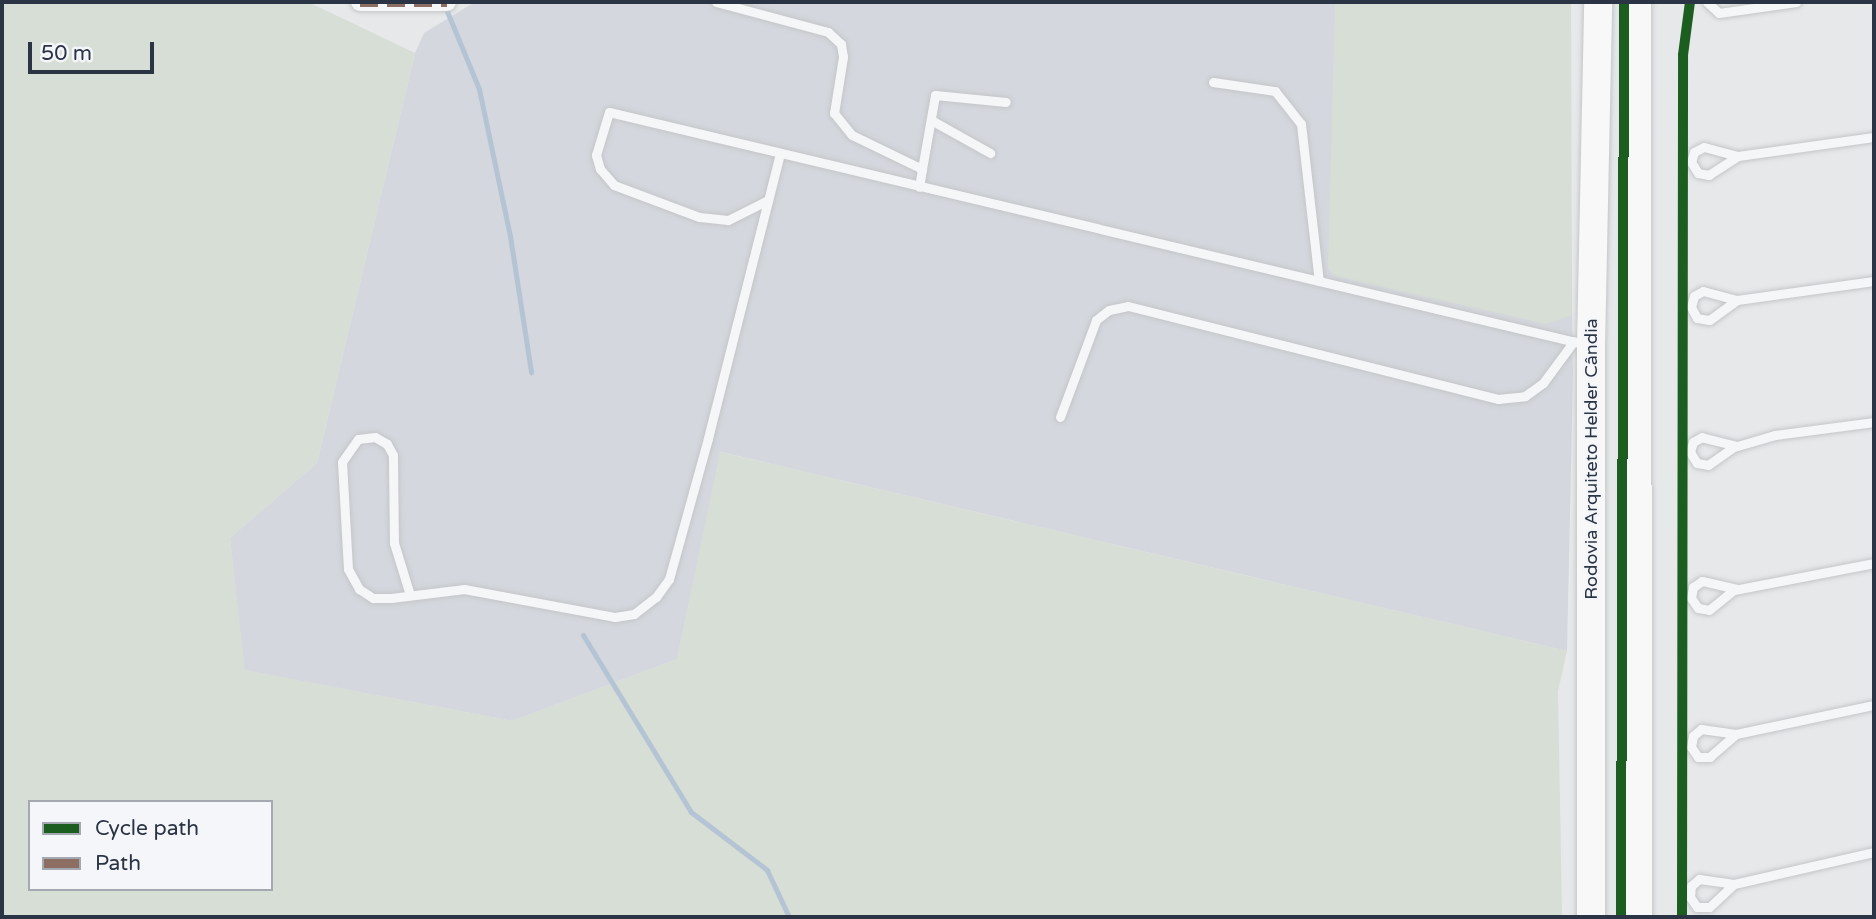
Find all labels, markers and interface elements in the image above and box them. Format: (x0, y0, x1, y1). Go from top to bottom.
scale bar (32, 28, 158, 72)
text: 50 m (41, 41, 92, 66)
street label: Rodovia Arquiteto Helder Cândia (1580, 318, 1602, 600)
legend (28, 800, 273, 891)
text: Cycle path (95, 816, 199, 841)
text: Path (95, 851, 141, 876)

